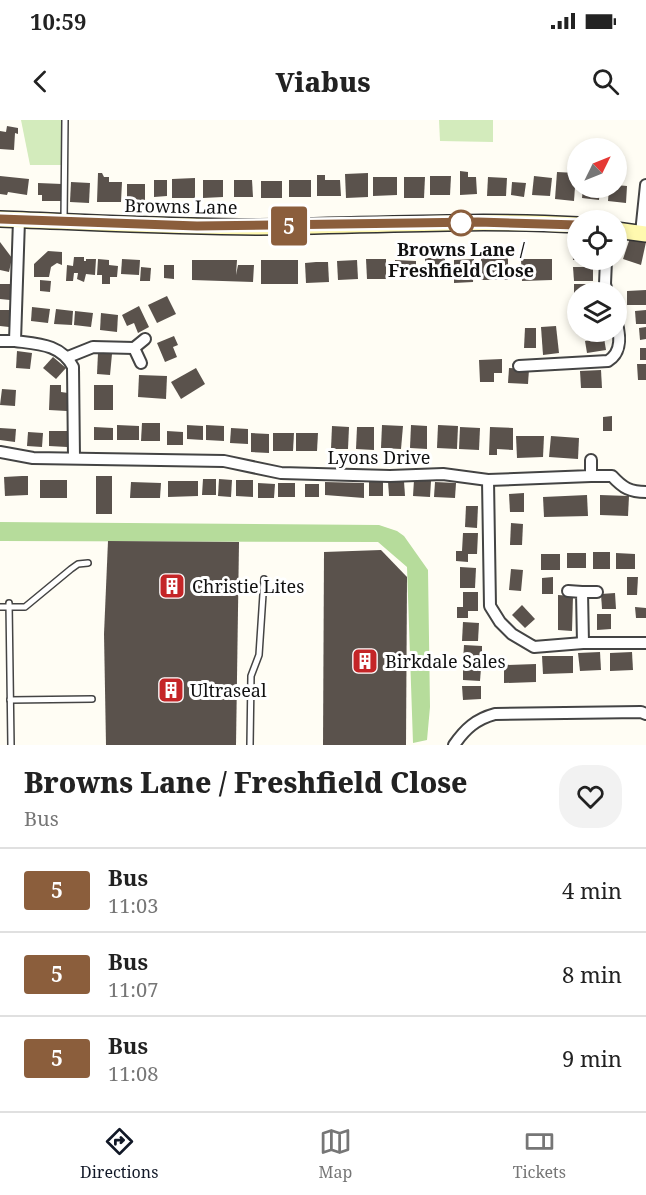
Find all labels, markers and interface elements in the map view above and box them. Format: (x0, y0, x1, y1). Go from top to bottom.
text: 10:59 (30, 6, 86, 36)
text: Viabus (275, 63, 371, 100)
icon: back (24, 65, 57, 98)
icon: search (589, 65, 622, 98)
north arrow (567, 138, 627, 198)
map controls (567, 138, 627, 342)
street label: Browns Lane (124, 193, 238, 219)
line badge: 5 (270, 206, 308, 246)
marker: Browns Lane / Freshfield Close (448, 210, 474, 236)
button: locate (567, 210, 627, 270)
text: 5 (283, 212, 295, 240)
place label: Browns Lane / Freshfield Close (388, 237, 534, 282)
button: layers (567, 282, 627, 342)
street label: Lyons Drive (327, 445, 431, 469)
building icon: Christie Lites (157, 571, 187, 601)
place label: Christie Lites (192, 574, 304, 598)
building icon: Birkdale Sales (350, 646, 380, 676)
place label: Birkdale Sales (385, 649, 506, 673)
building icon: Ultraseal (156, 675, 186, 705)
place label: Ultraseal (190, 678, 267, 702)
text: Browns Lane / Freshfield Close (24, 763, 467, 801)
button: heart (559, 765, 622, 828)
text: Bus (24, 805, 59, 832)
text: Bus (108, 862, 148, 892)
text: 4 min (562, 875, 622, 905)
text: 5 (51, 876, 63, 904)
text: 11:03 (108, 892, 158, 919)
text: Bus (108, 946, 148, 976)
text: 8 min (562, 959, 622, 989)
text: 5 (51, 960, 63, 988)
text: 11:07 (108, 976, 158, 1003)
text: Bus (108, 1030, 148, 1060)
text: 9 min (562, 1043, 622, 1073)
text: 5 (51, 1044, 63, 1072)
text: 11:08 (108, 1060, 158, 1087)
tab: Directions (80, 1125, 158, 1183)
tab: Map (319, 1125, 352, 1183)
tab: Tickets (513, 1125, 566, 1183)

